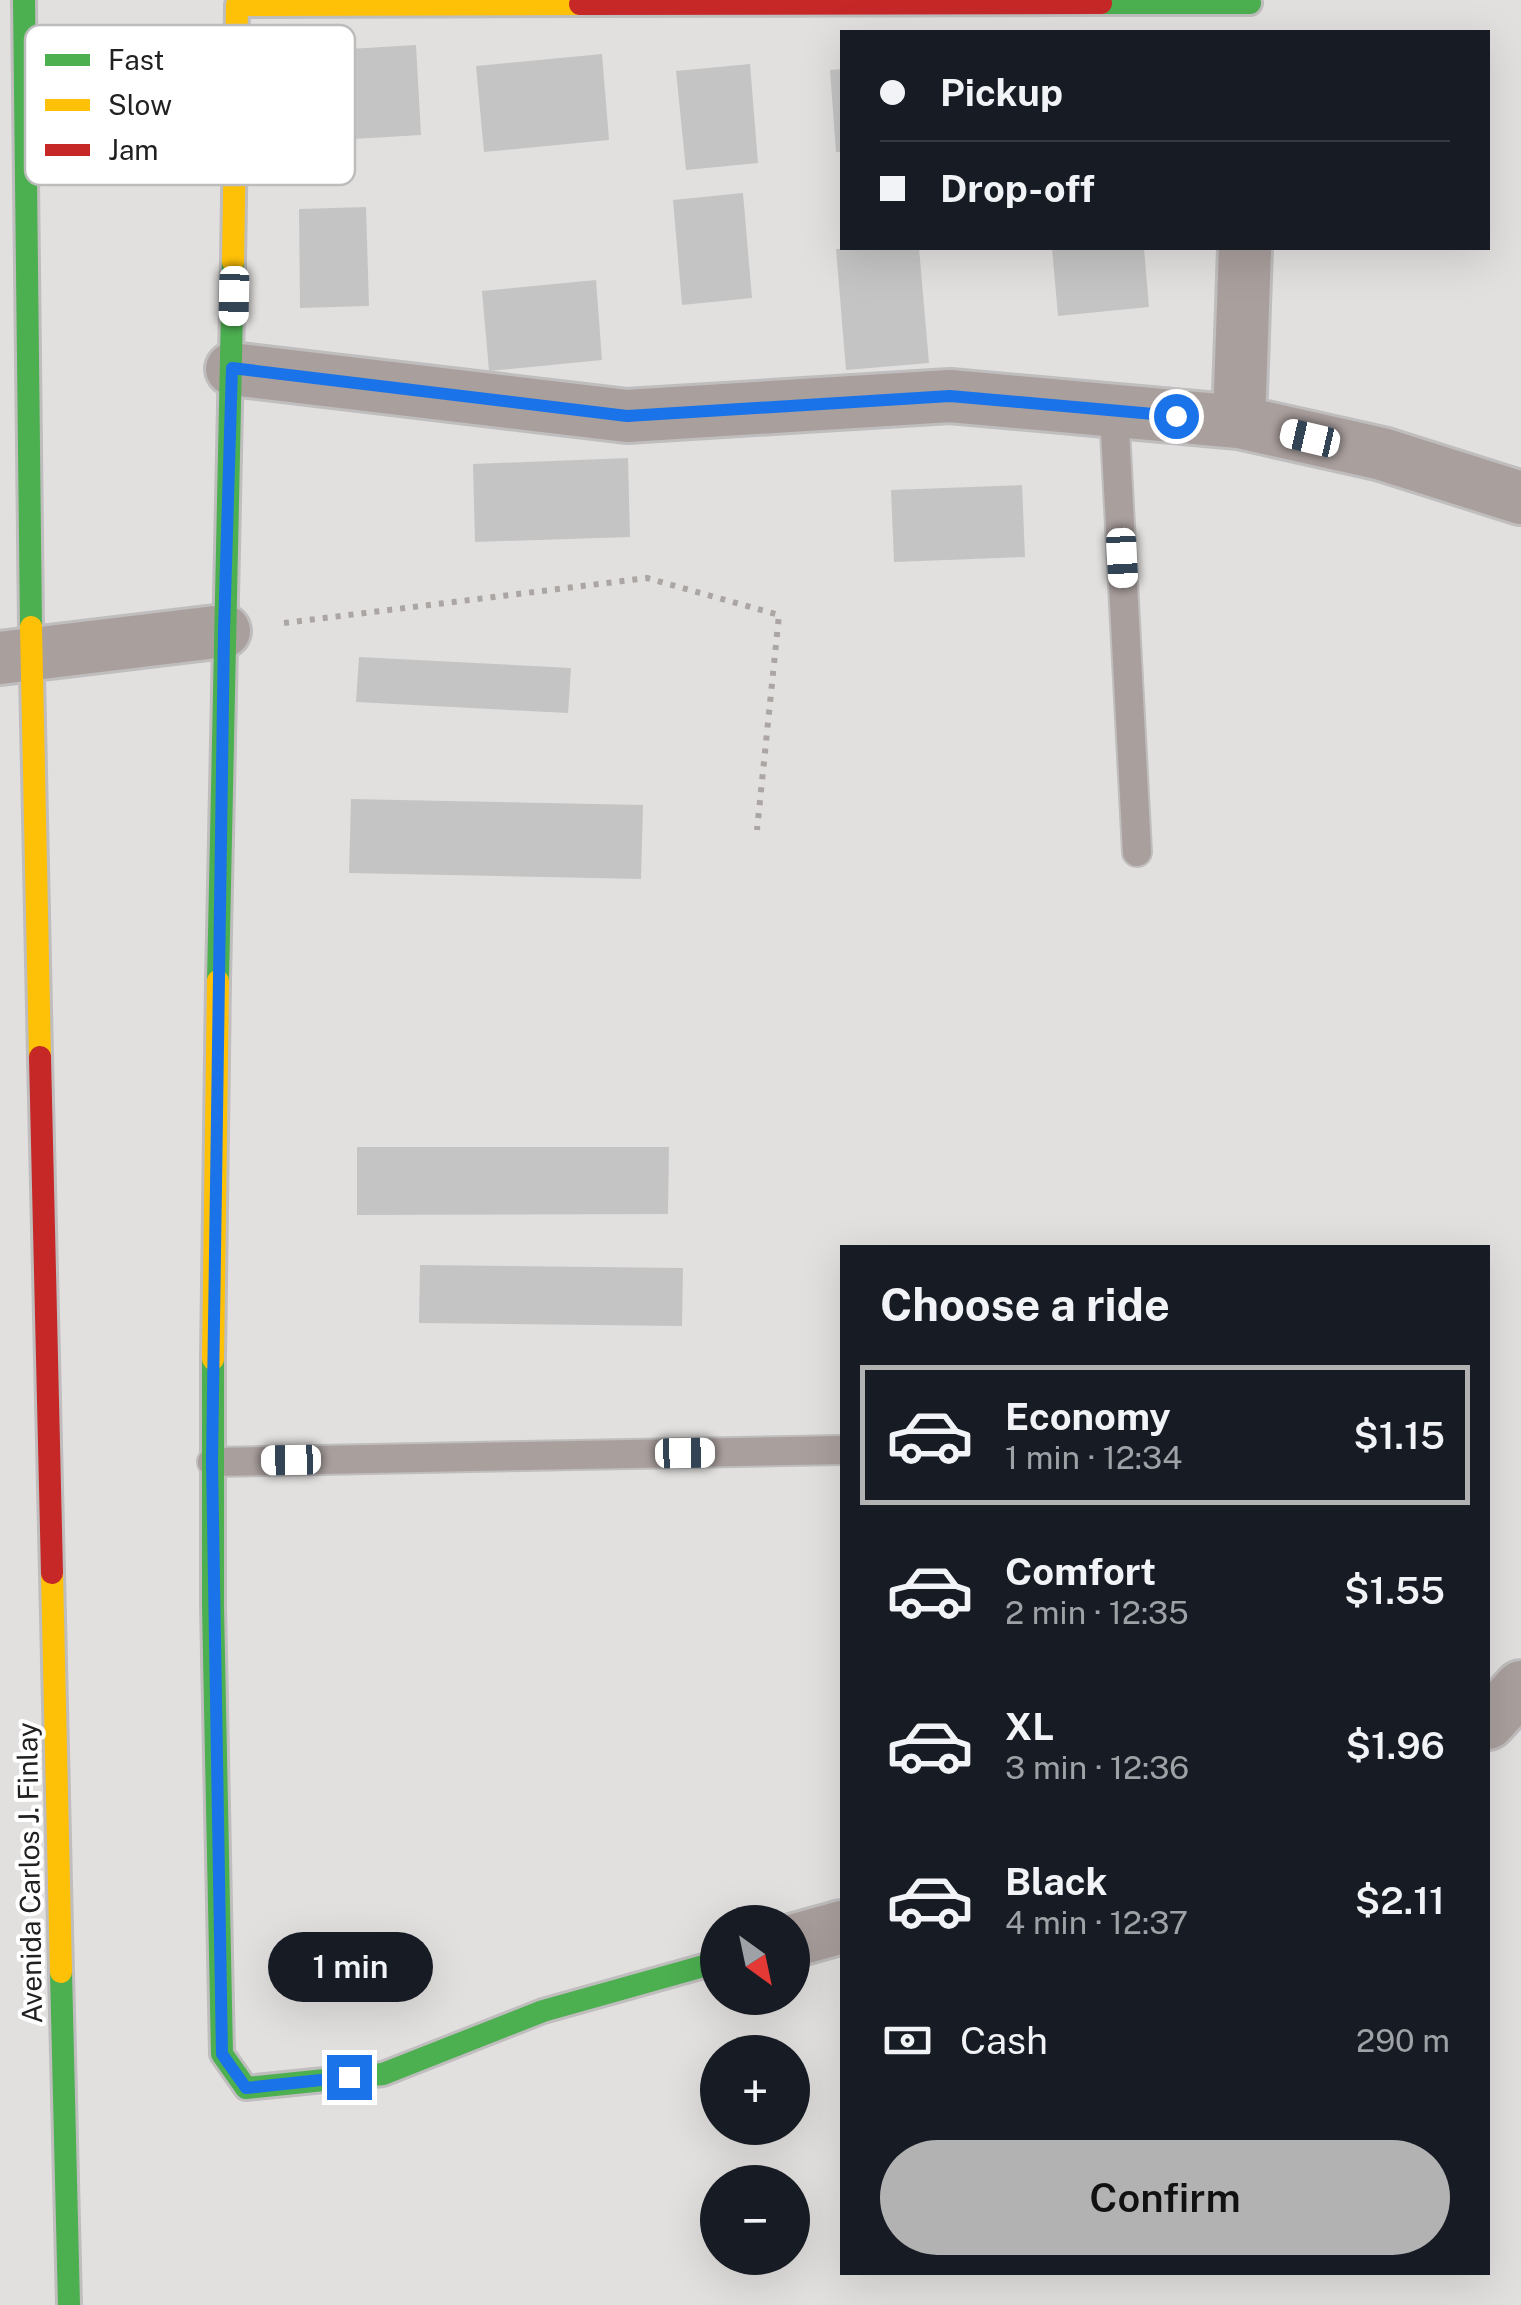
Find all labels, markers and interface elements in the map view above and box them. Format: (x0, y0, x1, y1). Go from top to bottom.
legend (25, 25, 355, 185)
text: Fast (108, 43, 164, 76)
text: Pickup (940, 70, 1063, 115)
text: Slow (108, 88, 172, 121)
text: Jam (108, 133, 159, 166)
text: Drop-off (940, 166, 1095, 211)
car (218, 266, 250, 326)
route start (1154, 394, 1199, 439)
car (1277, 417, 1343, 459)
car (1105, 527, 1139, 589)
text: Choose a ride (880, 1278, 1170, 1331)
icon: car (885, 1390, 975, 1480)
text: Economy (1005, 1394, 1171, 1439)
text: $1.15 (1353, 1413, 1445, 1458)
car (655, 1437, 715, 1469)
text: 1 min · 12:34 (1005, 1439, 1182, 1476)
car (261, 1444, 321, 1476)
icon: car (885, 1545, 975, 1635)
text: Comfort (1005, 1549, 1156, 1594)
text: $1.55 (1344, 1568, 1445, 1613)
text: 2 min · 12:35 (1005, 1594, 1189, 1631)
icon: car (885, 1700, 975, 1790)
text: XL (1005, 1704, 1054, 1749)
street label: Avenida Carlos J. Finlay (10, 1722, 48, 2024)
text: $1.96 (1345, 1723, 1445, 1768)
text: 3 min · 12:36 (1005, 1749, 1189, 1786)
icon: car (885, 1855, 975, 1945)
text: Black (1005, 1859, 1108, 1904)
text: $2.11 (1355, 1878, 1445, 1923)
text: 4 min · 12:37 (1005, 1904, 1188, 1941)
north arrow (700, 1905, 810, 2015)
map controls (700, 1905, 810, 2275)
callout: 1 min (266, 1932, 432, 2002)
text: 1 min (312, 1948, 389, 1985)
icon: cash (880, 2013, 935, 2068)
text: Cash (960, 2018, 1048, 2063)
text: 290 m (1356, 2022, 1450, 2059)
button: + (700, 2035, 810, 2145)
route end (327, 2055, 372, 2100)
button: Confirm (880, 2140, 1450, 2255)
button: − (700, 2165, 810, 2275)

